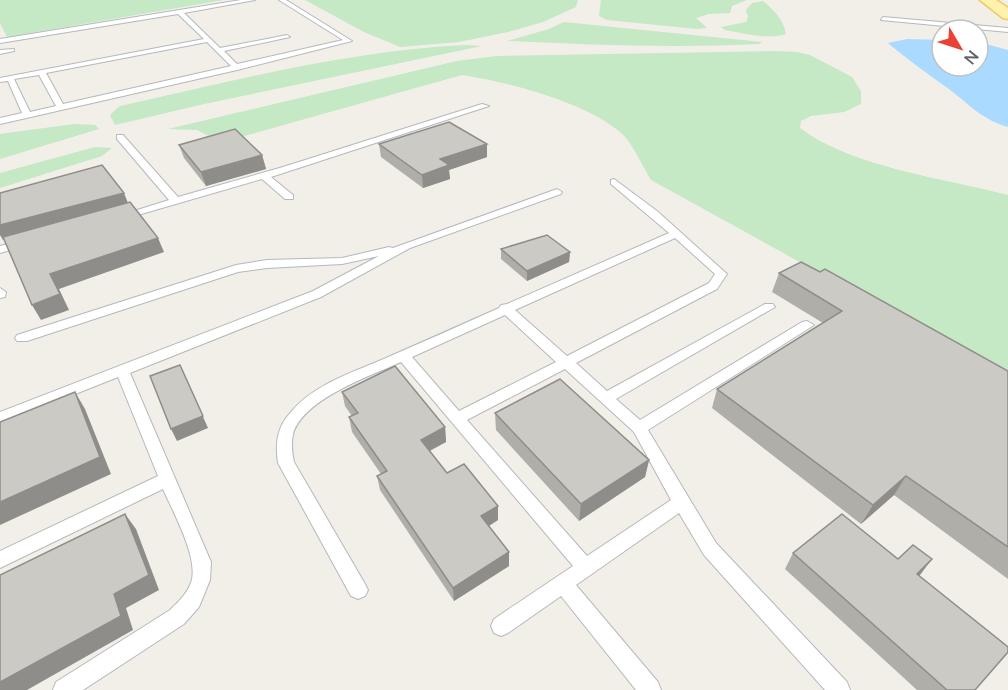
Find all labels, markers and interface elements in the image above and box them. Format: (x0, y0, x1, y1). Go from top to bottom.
north arrow (930, 18, 990, 78)
text: N (961, 47, 983, 69)

